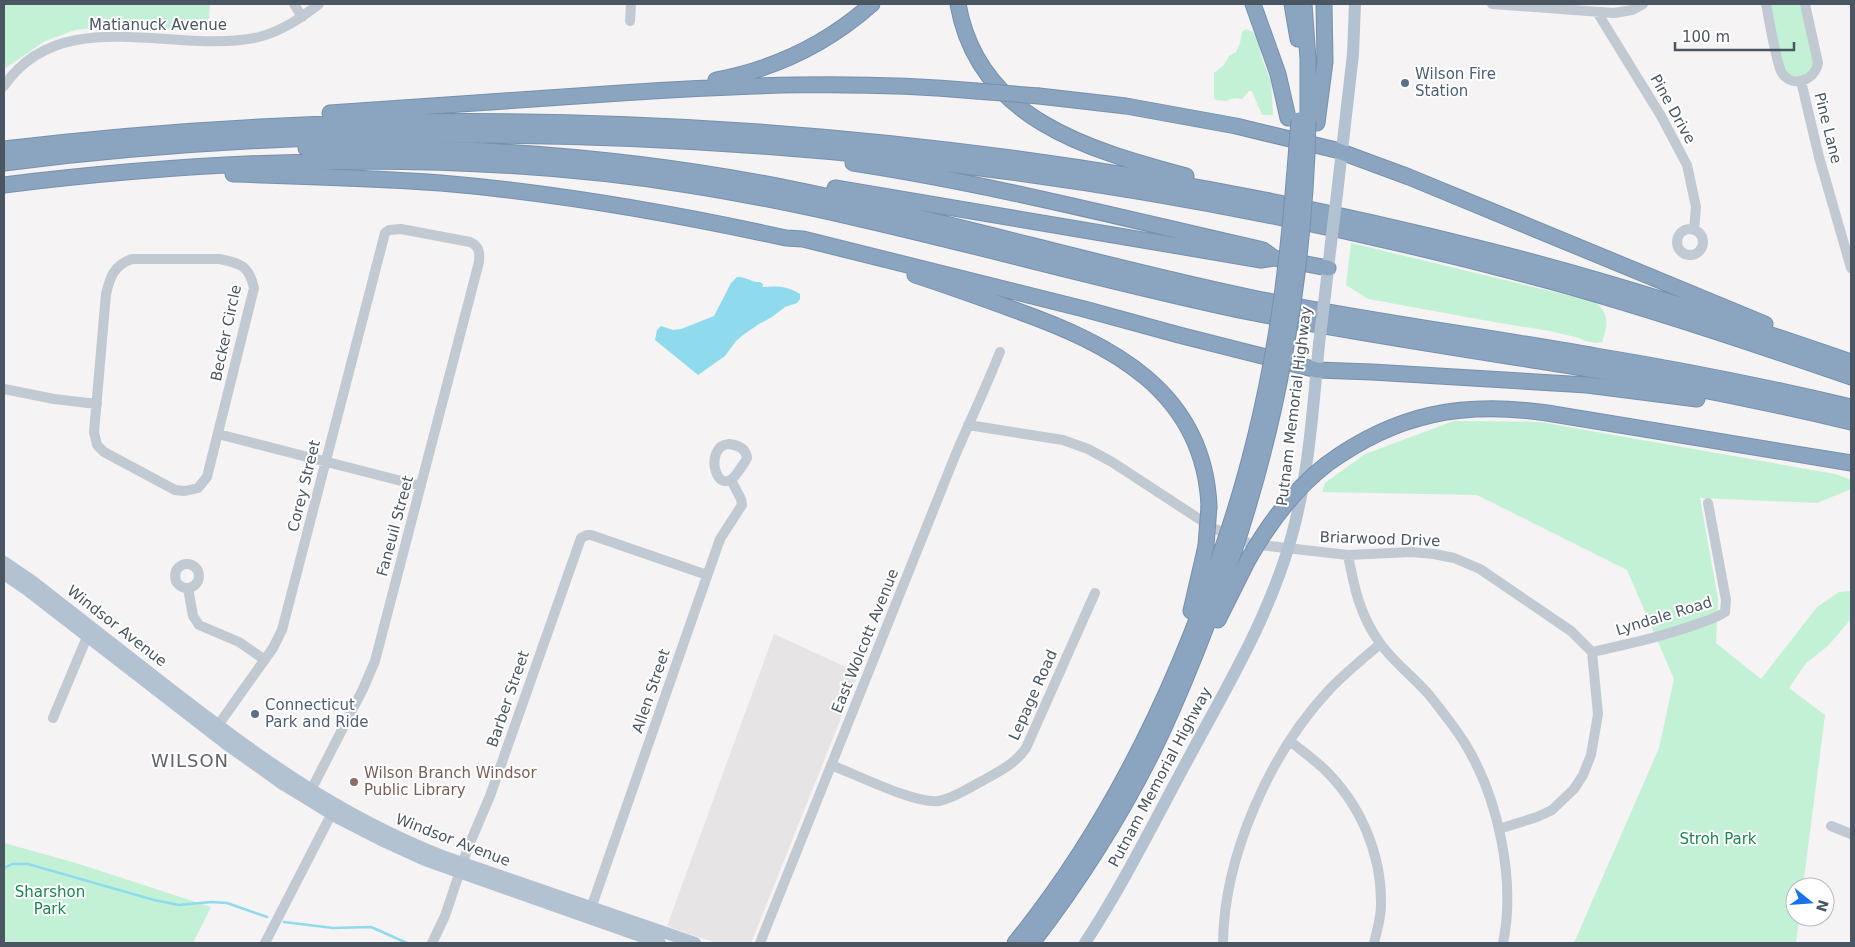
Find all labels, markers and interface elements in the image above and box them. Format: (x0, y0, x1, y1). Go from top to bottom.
street label: Matianuck Avenue (89, 16, 227, 34)
scale bar (1675, 20, 1794, 52)
text: 100 m (1682, 28, 1730, 46)
place label: Wilson Fire Station (1415, 65, 1496, 100)
street label: Pine Drive (1647, 71, 1699, 147)
marker: Wilson Fire Station (1399, 77, 1411, 89)
street label: Pine Lane (1810, 91, 1846, 165)
street label: Becker Circle (207, 283, 245, 383)
street label: Putnam Memorial Highway (1273, 305, 1315, 507)
street label: Corey Street (284, 438, 324, 534)
street label: Faneuil Street (373, 474, 417, 578)
street label: Briarwood Drive (1319, 528, 1441, 550)
street label: East Wolcott Avenue (828, 566, 902, 716)
street label: Windsor Avenue (64, 582, 170, 670)
street label: Lyndale Road (1614, 593, 1714, 639)
street label: Allen Street (628, 647, 674, 735)
street label: Lepage Road (1005, 647, 1061, 743)
street label: Barber Street (483, 648, 533, 750)
street label: Putnam Memorial Highway (1105, 684, 1215, 870)
place label: Connecticut Park and Ride (265, 696, 369, 731)
marker: Connecticut Park and Ride (249, 708, 261, 720)
district label: WILSON (151, 750, 229, 771)
place label: Wilson Branch Windsor Public Library (364, 764, 537, 799)
marker: Wilson Branch Windsor Public Library (348, 776, 360, 788)
street label: Windsor Avenue (393, 810, 513, 870)
park label: Stroh Park (1679, 830, 1757, 848)
north arrow (1785, 877, 1835, 927)
park label: Sharshon Park (15, 883, 85, 918)
text: N (1813, 898, 1832, 914)

